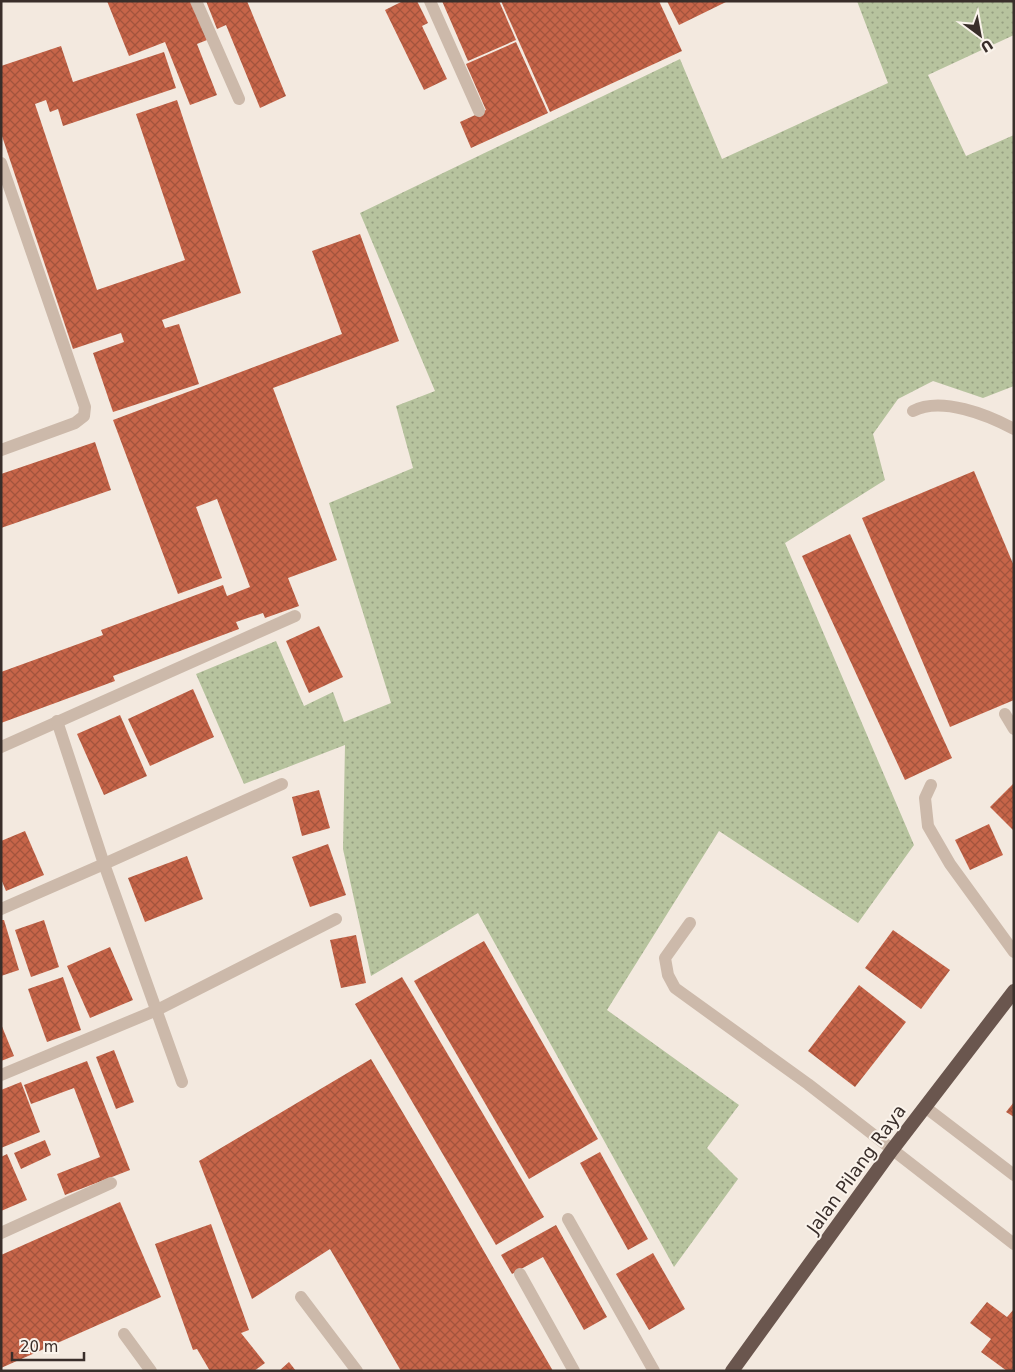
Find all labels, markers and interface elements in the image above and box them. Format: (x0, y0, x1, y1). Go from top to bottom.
north arrow (955, 10, 1005, 60)
text: U (978, 36, 996, 56)
street label: Jalan Pilang Raya (802, 1100, 910, 1238)
scale bar (12, 1330, 85, 1362)
text: 20 m (20, 1338, 58, 1356)

